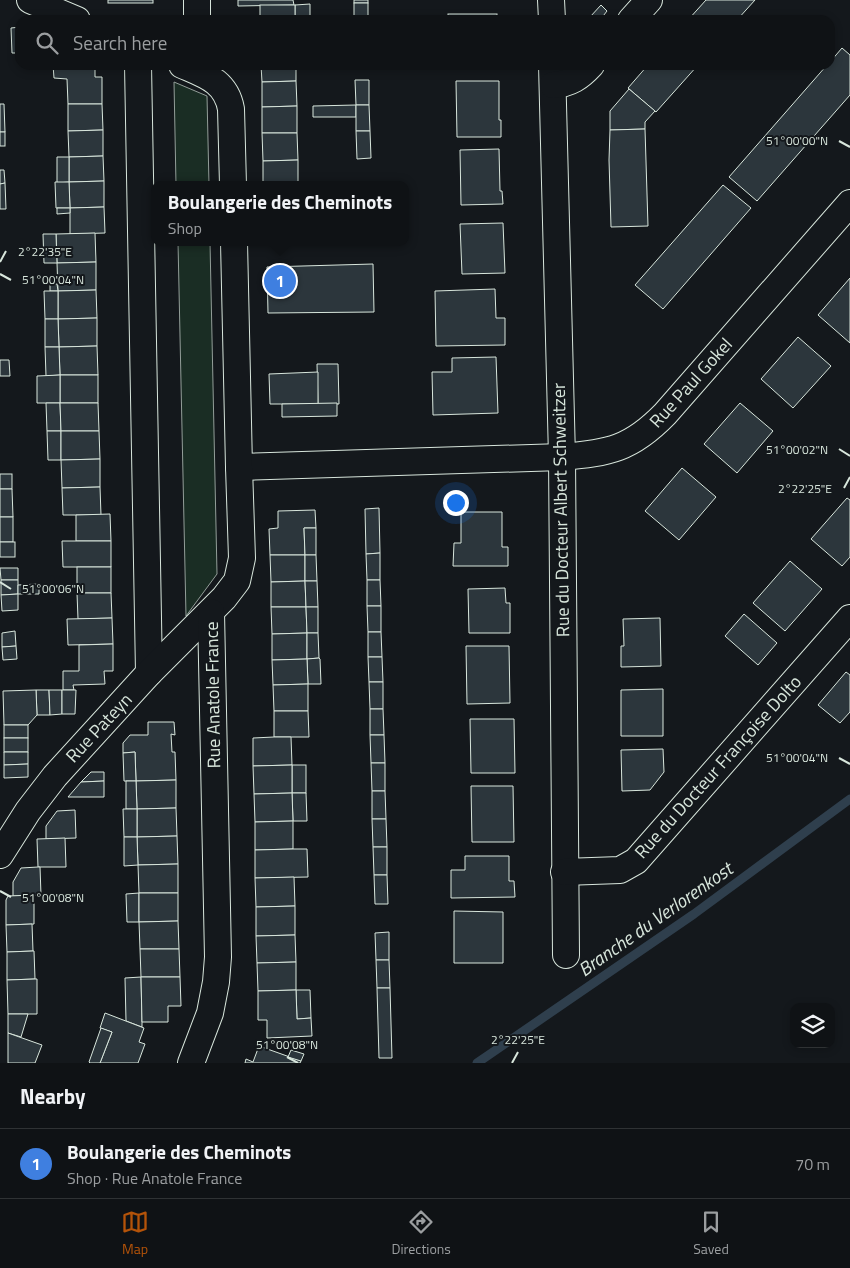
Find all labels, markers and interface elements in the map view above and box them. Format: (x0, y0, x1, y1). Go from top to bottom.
search box (15, 15, 835, 70)
text: Search here (73, 28, 167, 57)
icon: search (33, 29, 61, 57)
text: 51°00'00"N (766, 131, 828, 150)
popup (151, 181, 409, 246)
text: Boulangerie des Cheminots (168, 187, 392, 216)
text: Shop (168, 216, 202, 240)
text: 2°22'35"E (18, 242, 72, 261)
pin: 1 (264, 262, 296, 300)
text: 51°00'04"N (22, 270, 84, 289)
street label: Rue Paul Gokel (643, 332, 739, 434)
street label: Rue du Docteur Albert Schweitzer (545, 383, 576, 637)
text: 51°00'02"N (766, 440, 828, 459)
text: 2°22'25"E (778, 479, 832, 498)
your location (443, 490, 469, 516)
text: 51°00'06"N (22, 579, 84, 598)
street label: Rue Anatole France (198, 621, 227, 769)
street label: Rue du Docteur Françoise Dolto (628, 669, 807, 864)
street label: Rue Pateyn (59, 687, 138, 769)
text: 51°00'04"N (766, 748, 828, 767)
water label: Branche du Verlorenkost (572, 853, 739, 983)
text: 51°00'08"N (22, 888, 84, 907)
map controls (790, 1003, 835, 1048)
button: layers (790, 1003, 835, 1048)
text: 2°22'25"E (491, 1030, 545, 1049)
text: 51°00'08"N (256, 1035, 318, 1054)
text: Nearby (20, 1080, 85, 1112)
text: Boulangerie des Cheminots (67, 1137, 291, 1166)
text: 1 (32, 1152, 40, 1176)
text: 70 m (795, 1152, 830, 1176)
text: Shop · Rue Anatole France (67, 1166, 242, 1190)
tab: Map (121, 1208, 149, 1259)
tab: Directions (391, 1208, 451, 1259)
tab: Saved (693, 1208, 729, 1259)

